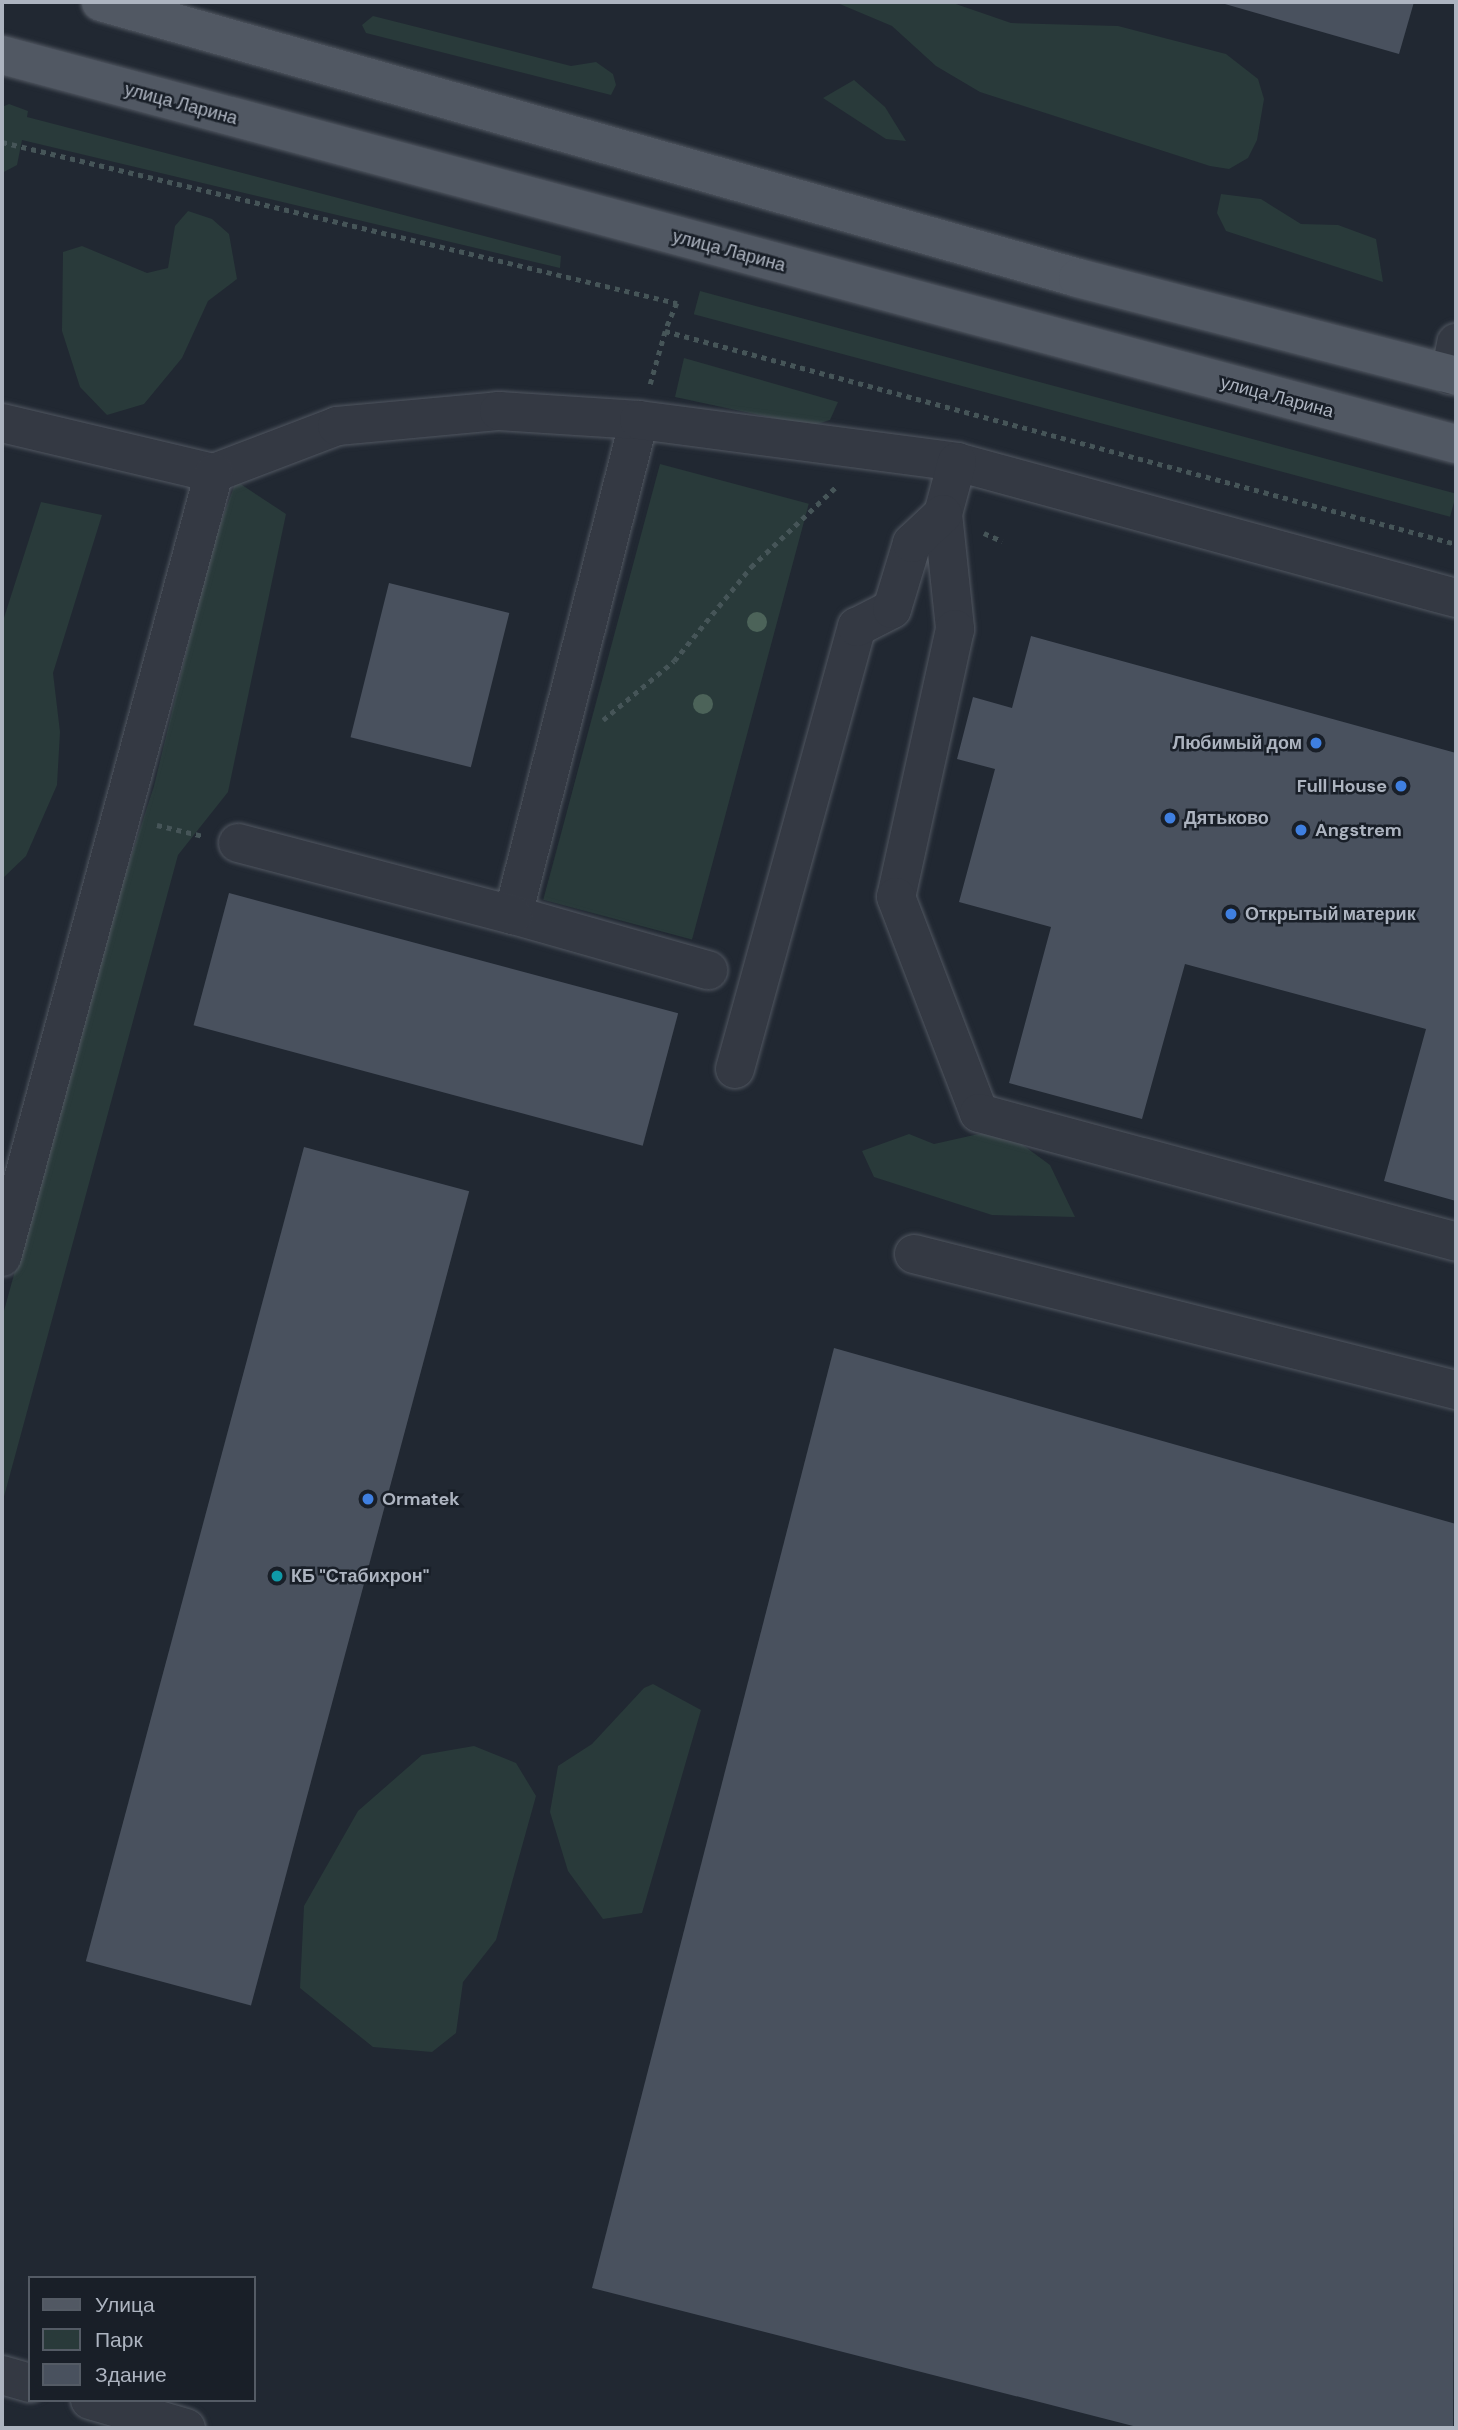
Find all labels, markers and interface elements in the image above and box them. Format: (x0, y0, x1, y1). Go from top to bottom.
street label: улица Ларина (122, 79, 240, 129)
street label: улица Ларина (670, 226, 788, 276)
street label: улица Ларина (1218, 372, 1336, 422)
place label: Любимый дом (1173, 732, 1302, 754)
marker: Любимый дом (1308, 735, 1324, 751)
place label: Full House (1297, 775, 1387, 797)
marker: Full House (1393, 778, 1409, 794)
place label: Дятьково (1184, 807, 1269, 829)
marker: Дятьково (1162, 810, 1178, 826)
place label: Angstrem (1315, 819, 1402, 841)
marker: Angstrem (1293, 822, 1309, 838)
place label: Открытый материк (1245, 903, 1416, 925)
marker: Открытый материк (1223, 906, 1239, 922)
place label: Ormatek (382, 1488, 460, 1510)
marker: Ormatek (360, 1491, 376, 1507)
place label: КБ "Стабихрон" (291, 1565, 429, 1587)
marker: КБ "Стабихрон" (269, 1568, 285, 1584)
legend (28, 2276, 256, 2402)
text: Улица (95, 2291, 155, 2319)
text: Парк (95, 2326, 143, 2354)
text: Здание (95, 2361, 167, 2389)

